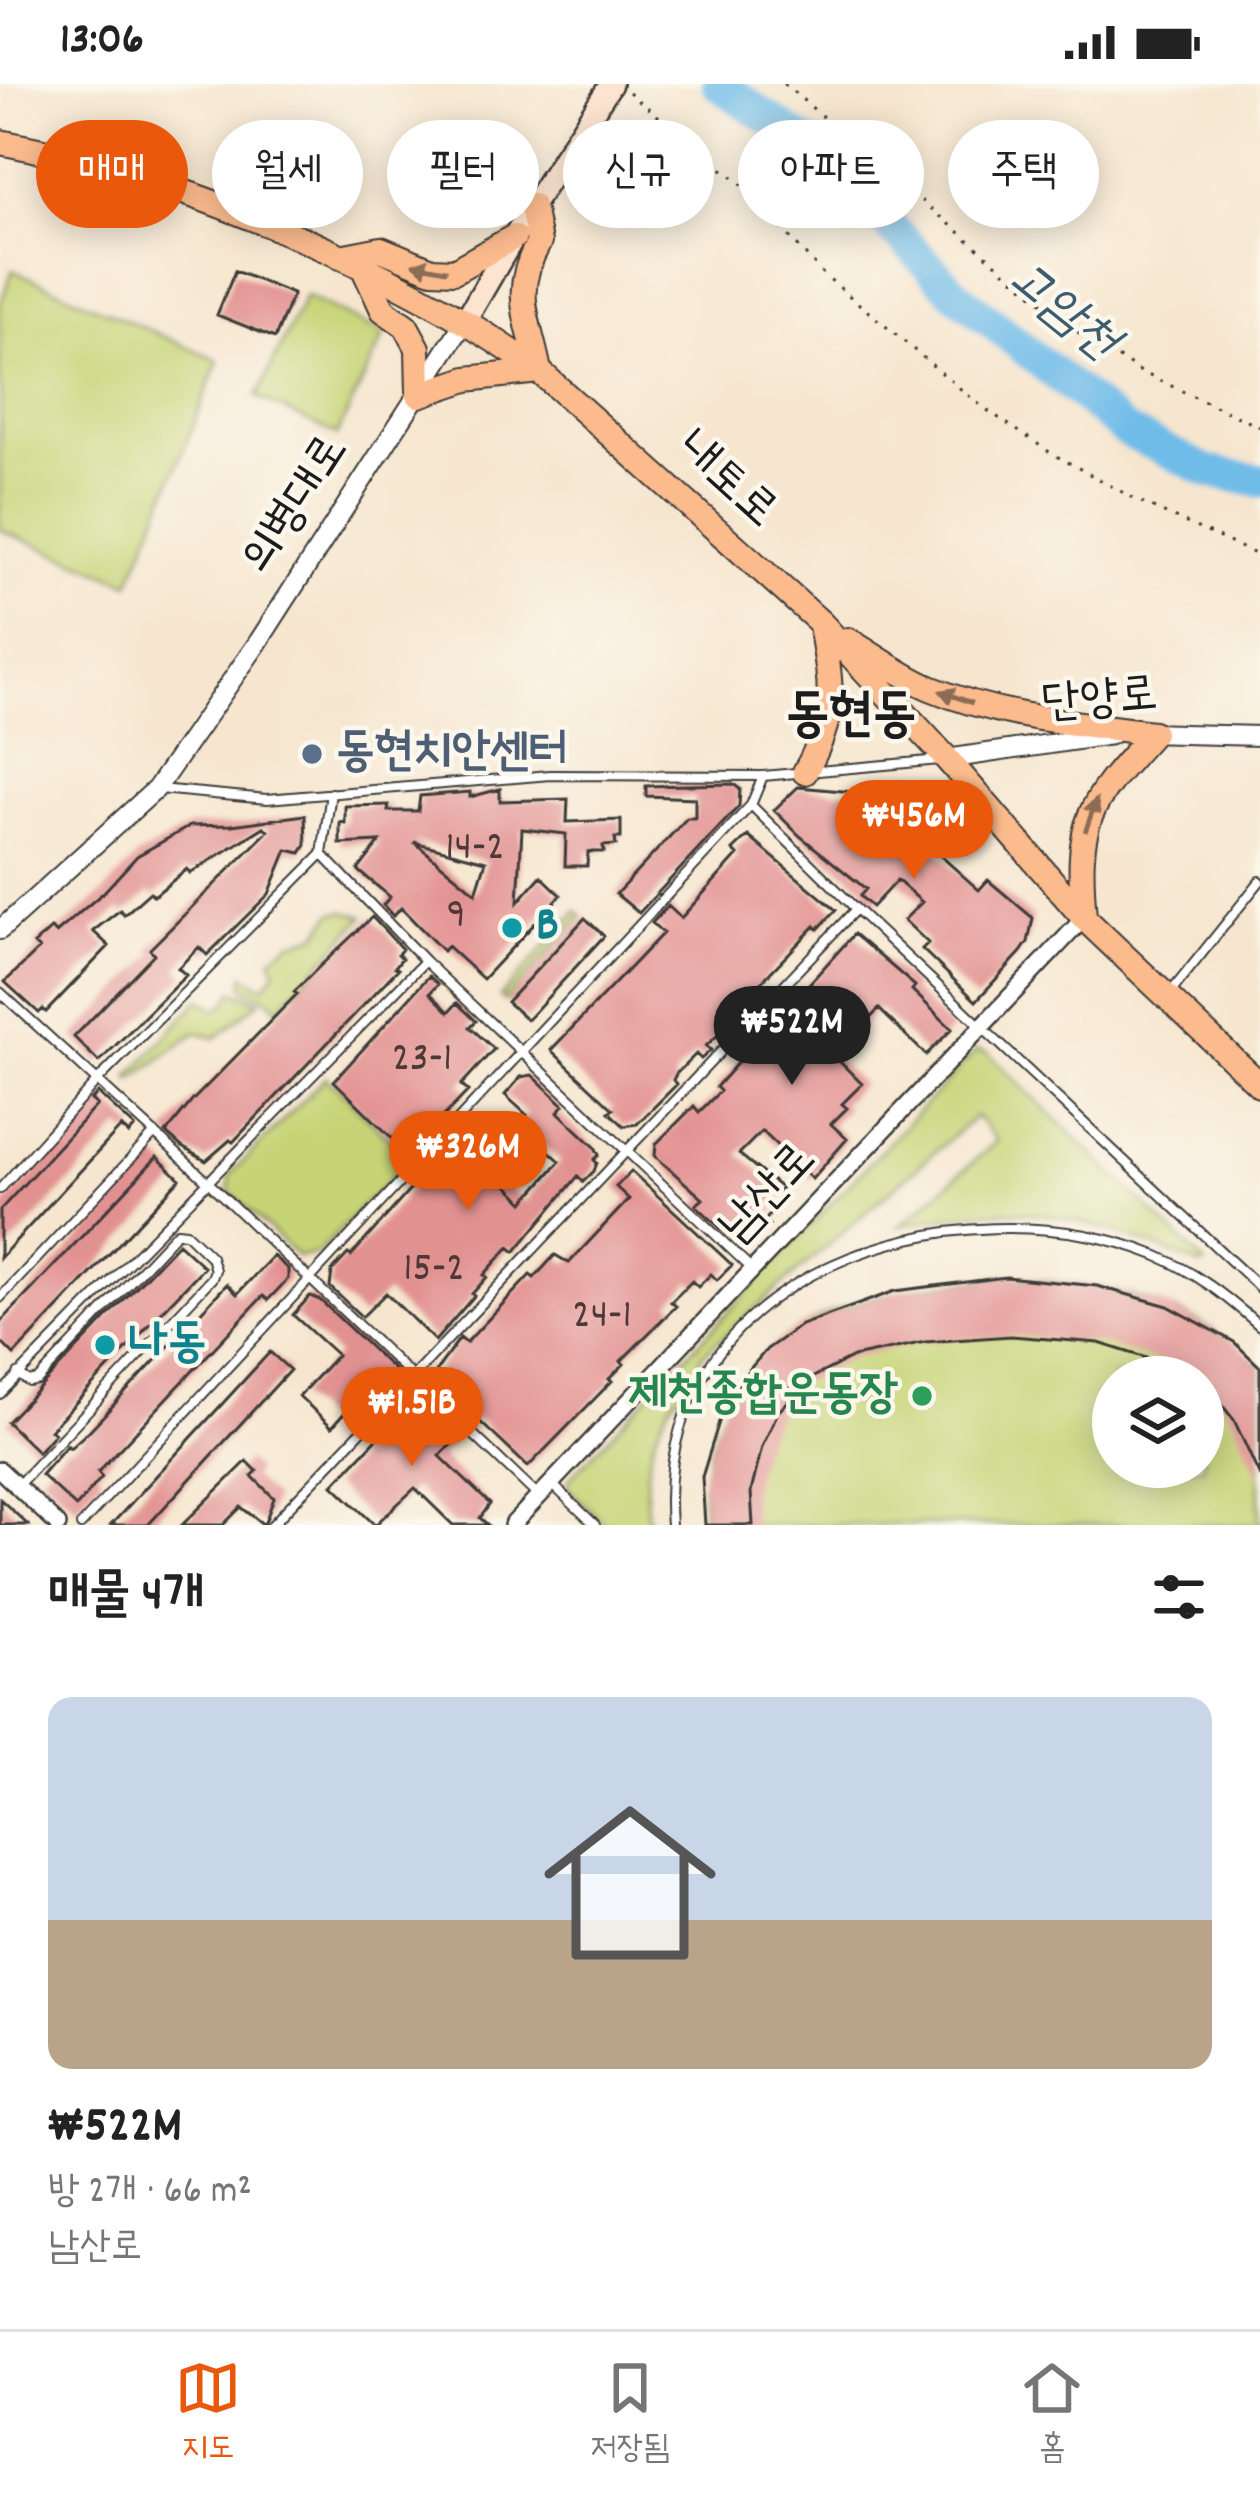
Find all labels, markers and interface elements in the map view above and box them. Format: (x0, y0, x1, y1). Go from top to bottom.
text: 13:06 (60, 10, 144, 74)
chip: 매매 (36, 120, 188, 228)
chip: 월세 (212, 120, 363, 228)
chip: 필터 (387, 120, 539, 228)
chip: 신규 (563, 120, 714, 228)
chip: 아파트 (738, 120, 924, 228)
chip: 주택 (948, 120, 1099, 228)
water label: 고암천 (991, 246, 1135, 383)
one-way arrow (410, 257, 448, 276)
street label: 내토로 (659, 418, 791, 546)
street label: 의병대로 (226, 422, 368, 590)
street label: 단양로 (1039, 663, 1161, 741)
district label: 동현동 (786, 680, 916, 757)
one-way arrow (938, 687, 974, 706)
place label: 동현치안센터 (336, 720, 568, 789)
marker: 동현치안센터 (299, 741, 325, 767)
pin: ₩456M (830, 780, 998, 882)
text: ₩456M (862, 791, 966, 846)
one-way arrow (1083, 797, 1101, 833)
house number: 14-2 (445, 820, 505, 880)
house number: 9 (446, 887, 466, 947)
place label: B (536, 894, 559, 963)
marker: B (499, 915, 525, 941)
pin: ₩522M (708, 986, 876, 1088)
text: ₩522M (741, 997, 843, 1052)
house number: 23-1 (392, 1031, 452, 1091)
pin: ₩326M (384, 1111, 552, 1213)
text: ₩326M (416, 1122, 520, 1177)
street label: 남산로 (705, 1129, 835, 1261)
house number: 15-2 (403, 1241, 465, 1301)
house number: 24-1 (572, 1288, 632, 1348)
place label: 나동 (129, 1311, 206, 1380)
marker: 나동 (92, 1332, 118, 1358)
map controls (1092, 1356, 1224, 1488)
button: layers (1092, 1356, 1224, 1488)
place label: 제천종합운동장 (628, 1362, 898, 1431)
pin: ₩1.51B (314, 1367, 510, 1469)
text: ₩1.51B (368, 1378, 456, 1433)
marker: 제천종합운동장 (909, 1383, 935, 1409)
text: 매물 4개 (48, 1562, 204, 1634)
icon: filters (1146, 1564, 1212, 1630)
icon: home (522, 1775, 738, 1991)
text: ₩522M (48, 2093, 182, 2165)
text: 방 2개 · 66 m² (48, 2166, 252, 2221)
text: 남산로 (48, 2222, 142, 2277)
tab: 지도 (175, 2355, 241, 2474)
tab: 저장됨 (590, 2355, 670, 2474)
tab: 홈 (1019, 2355, 1085, 2474)

